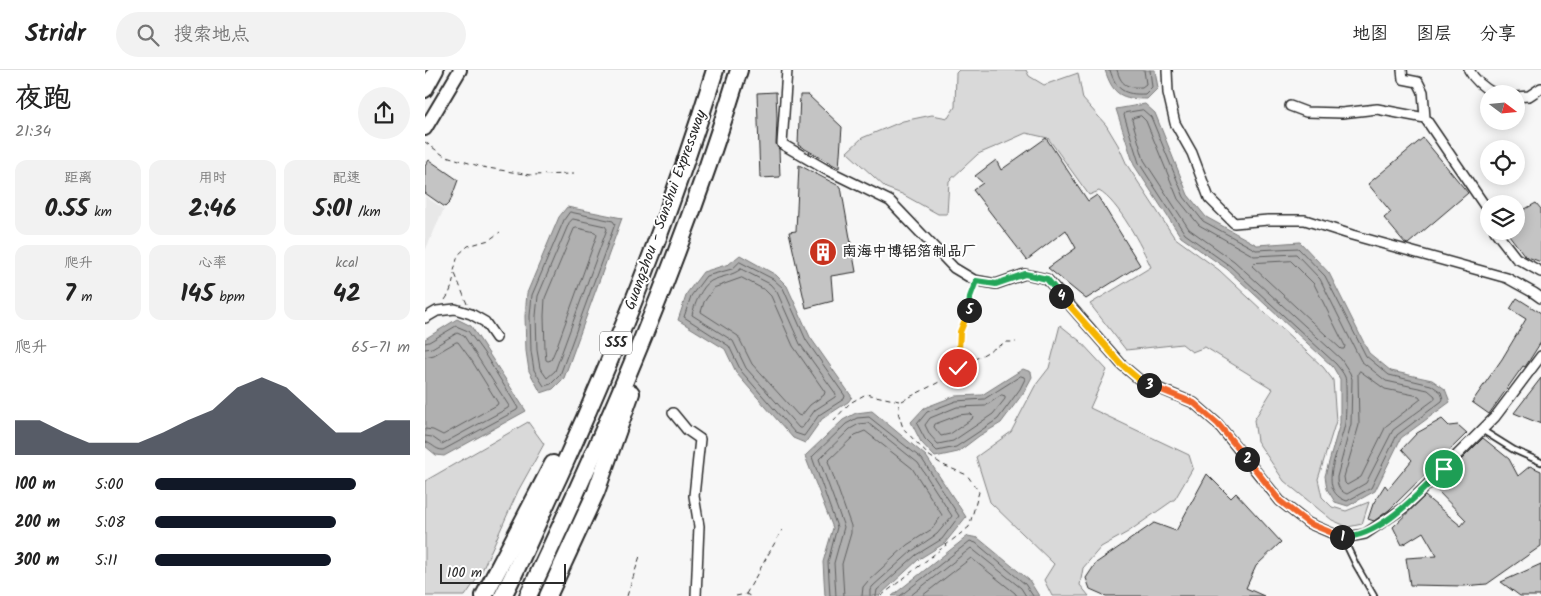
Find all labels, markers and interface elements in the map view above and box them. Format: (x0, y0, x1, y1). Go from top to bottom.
search box (116, 12, 466, 57)
text: Stridr (25, 15, 86, 54)
text: 搜索地点 (174, 20, 250, 50)
text: 地图 (1352, 20, 1388, 49)
text: 图层 (1416, 20, 1452, 49)
text: 分享 (1480, 20, 1516, 49)
icon: search (134, 21, 162, 49)
text: 夜跑 (15, 77, 71, 122)
north arrow (1480, 85, 1525, 130)
map controls (1480, 85, 1525, 240)
button: share (358, 87, 410, 139)
street label: Guangzhou - Sanshui Expressway (619, 106, 714, 313)
text: 21:34 (15, 119, 51, 144)
button: locate (1480, 140, 1525, 185)
text: 距离 (64, 167, 92, 189)
text: 用时 (198, 167, 226, 189)
text: 配速 (333, 167, 361, 189)
text: 0.55 (44, 189, 89, 229)
text: 2:46 (189, 189, 236, 229)
text: 5:01 (313, 189, 352, 229)
button: layers (1480, 195, 1525, 240)
text: km (89, 201, 112, 223)
text: /km (352, 201, 381, 223)
building icon: 南海中博铝箔制品厂 (808, 237, 838, 267)
place label: 南海中博铝箔制品厂 (842, 240, 977, 264)
text: 爬升 (64, 252, 92, 274)
text: 心率 (198, 252, 226, 274)
text: kcal (335, 252, 358, 274)
text: 7 (64, 274, 76, 314)
text: 145 (180, 274, 214, 314)
text: 42 (333, 274, 361, 314)
pin: 4 (1049, 284, 1073, 308)
text: 4 (1058, 285, 1065, 307)
text: m (76, 286, 92, 308)
text: bpm (214, 286, 245, 308)
pin: 5 (957, 298, 981, 322)
text: 5 (966, 299, 973, 321)
road number: S55 (600, 332, 632, 354)
text: 爬升 (15, 335, 47, 360)
text: 65–71 m (351, 335, 410, 360)
pin (937, 347, 979, 389)
icon: check (944, 354, 972, 382)
pin: 3 (1137, 372, 1161, 398)
text: 3 (1146, 374, 1153, 396)
pin: 2 (1235, 446, 1259, 472)
text: 2 (1243, 448, 1252, 470)
pin (1423, 448, 1465, 490)
icon: arrive (1430, 455, 1458, 483)
text: 100 m (15, 472, 56, 497)
text: 5:00 (95, 472, 124, 497)
text: 200 m (15, 510, 60, 535)
text: 5:08 (95, 510, 125, 535)
pin: 1 (1329, 524, 1355, 550)
text: 1 (1340, 526, 1345, 548)
text: 300 m (15, 548, 59, 573)
text: 5:11 (95, 548, 118, 573)
scale bar (440, 561, 566, 584)
text: 100 m (447, 562, 482, 584)

